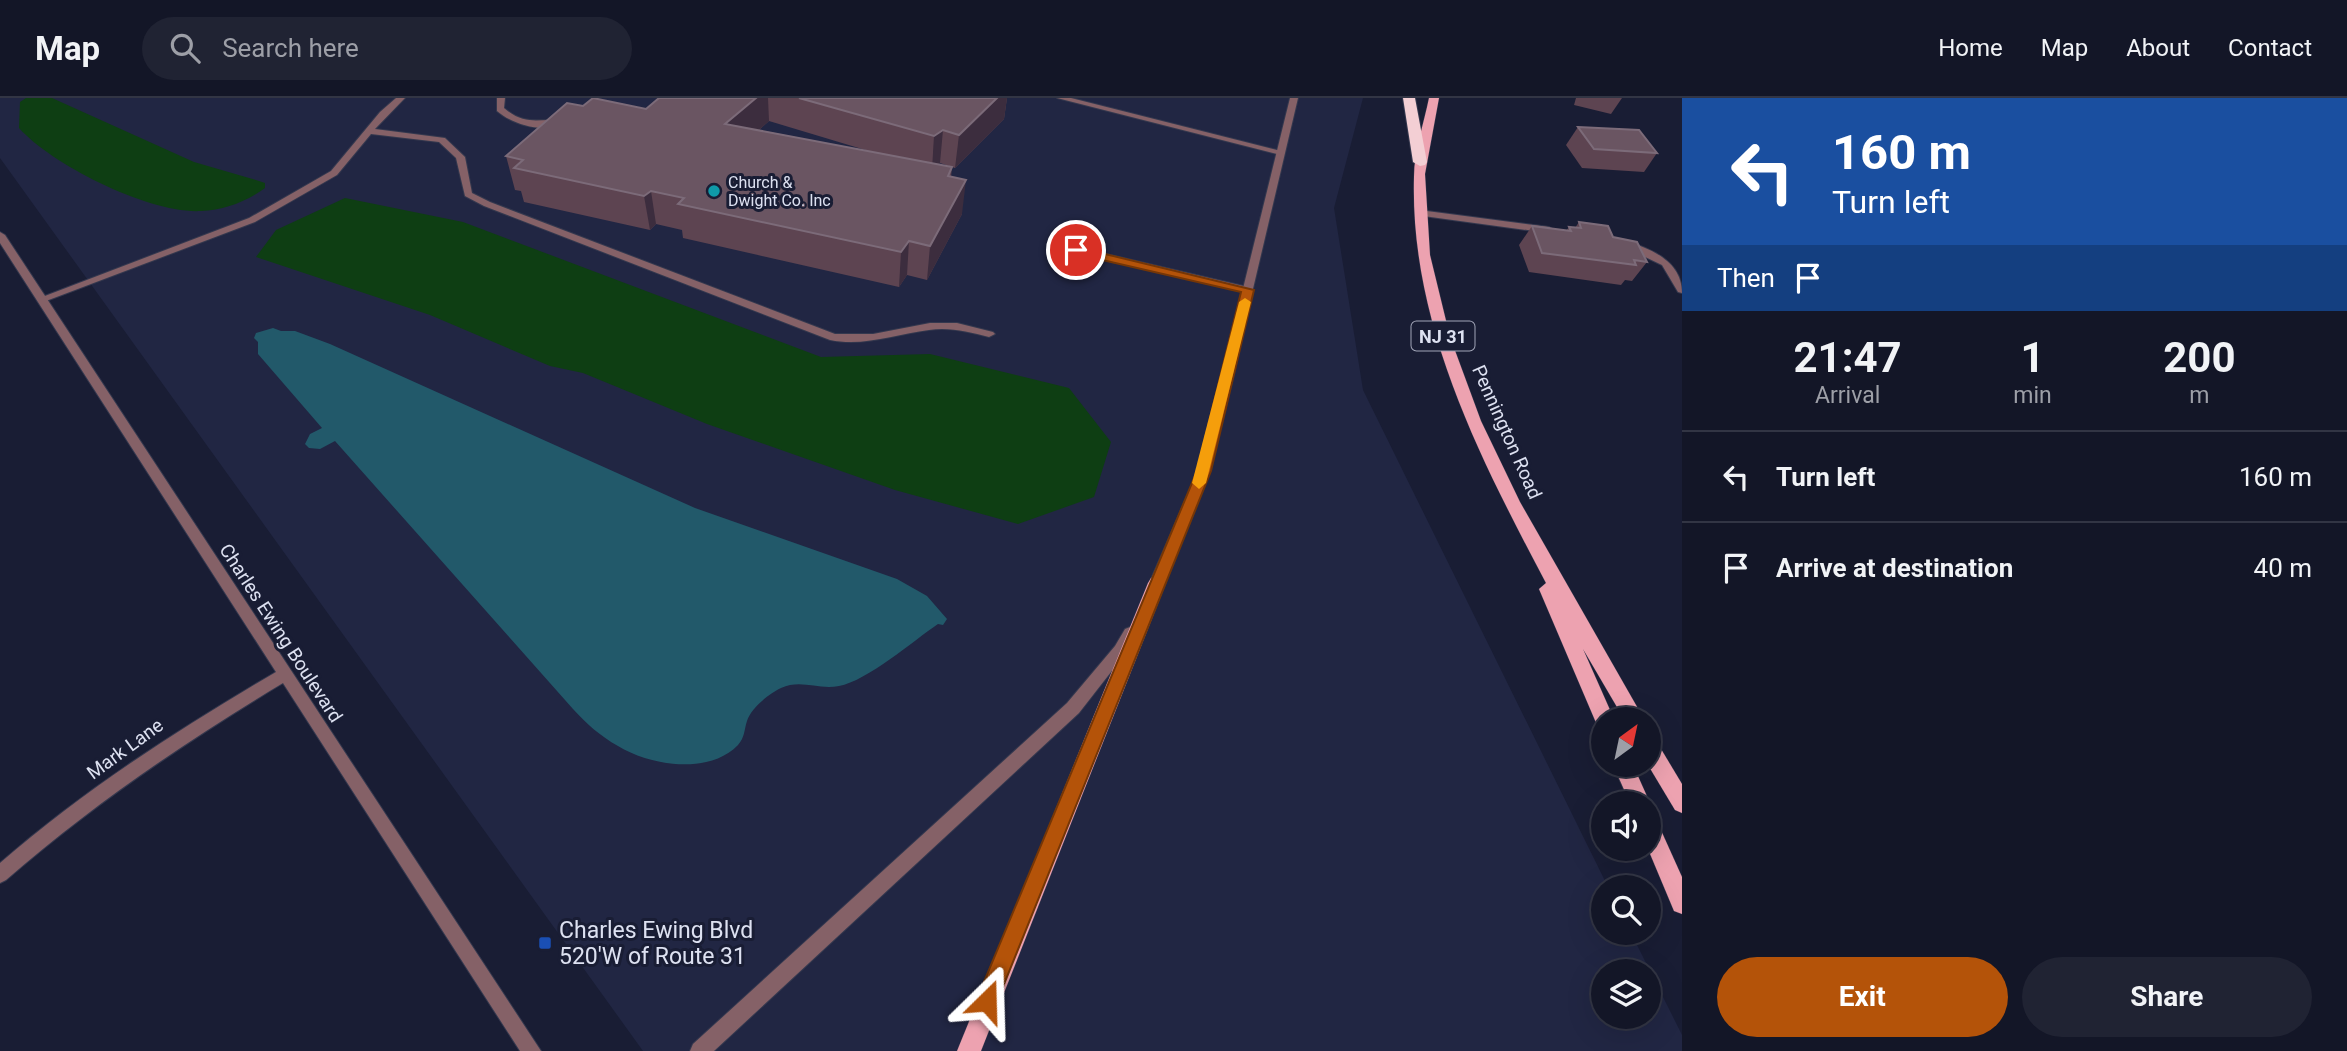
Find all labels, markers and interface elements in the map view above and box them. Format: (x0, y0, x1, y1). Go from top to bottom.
search box (142, 17, 632, 80)
text: Map (35, 29, 100, 68)
icon: search (166, 29, 204, 67)
text: Search here (222, 33, 359, 63)
text: Home (1938, 34, 2003, 62)
text: Map (2041, 34, 2088, 62)
text: About (2126, 34, 2190, 62)
text: Contact (2228, 34, 2312, 62)
text: 160 m (1832, 124, 1971, 181)
icon: left (1717, 126, 1808, 217)
place label: Church & Dwight Co. Inc (728, 173, 831, 210)
marker: Church & Dwight Co. Inc (706, 183, 722, 199)
text: Turn left (1832, 183, 1950, 221)
pin (1046, 220, 1106, 280)
icon: arrive (1057, 231, 1095, 269)
icon: arrive (1789, 259, 1827, 297)
text: Then (1717, 263, 1775, 293)
road number: NJ 31 (1412, 322, 1474, 350)
text: 21:47 (1794, 333, 1902, 382)
text: 1 (2020, 333, 2045, 382)
text: 200 (2163, 333, 2236, 382)
street label: Pennington Road (1467, 361, 1547, 503)
text: Arrival (1815, 382, 1880, 409)
text: min (2013, 382, 2052, 409)
text: m (2189, 382, 2209, 409)
icon: left (1717, 458, 1755, 496)
text: Turn left (1776, 462, 1875, 492)
text: 160 m (2239, 462, 2312, 492)
street label: Charles Ewing Boulevard (215, 539, 347, 727)
icon: arrive (1717, 549, 1755, 587)
text: Arrive at destination (1776, 553, 2013, 583)
text: 40 m (2254, 553, 2312, 583)
north arrow (1591, 707, 1661, 777)
map controls (1591, 707, 1661, 1029)
street label: Mark Lane (82, 714, 168, 784)
button: sound (1591, 791, 1661, 861)
button: search (1591, 875, 1661, 945)
place label: Charles Ewing Blvd 520'W of Route 31 (559, 917, 753, 970)
marker: Charles Ewing Blvd 520'W of Route 31 (537, 935, 553, 951)
button: Exit (1717, 957, 2008, 1037)
button: Share (2022, 957, 2312, 1037)
button: layers (1591, 959, 1661, 1029)
position arrow (950, 964, 1024, 1038)

